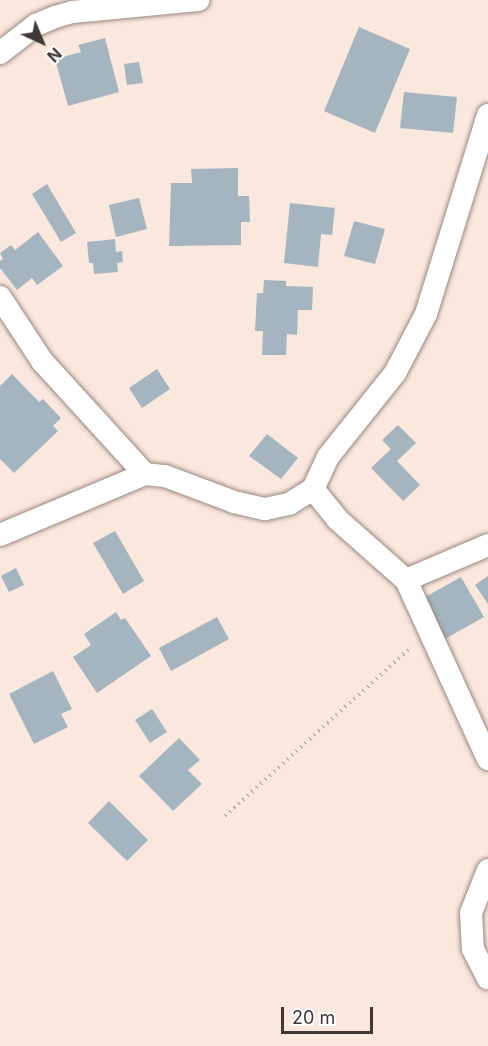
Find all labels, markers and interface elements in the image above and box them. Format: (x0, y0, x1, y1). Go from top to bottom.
north arrow (12, 12, 72, 72)
text: N (43, 44, 66, 66)
scale bar (284, 995, 376, 1033)
text: 20 m (292, 1007, 335, 1028)

